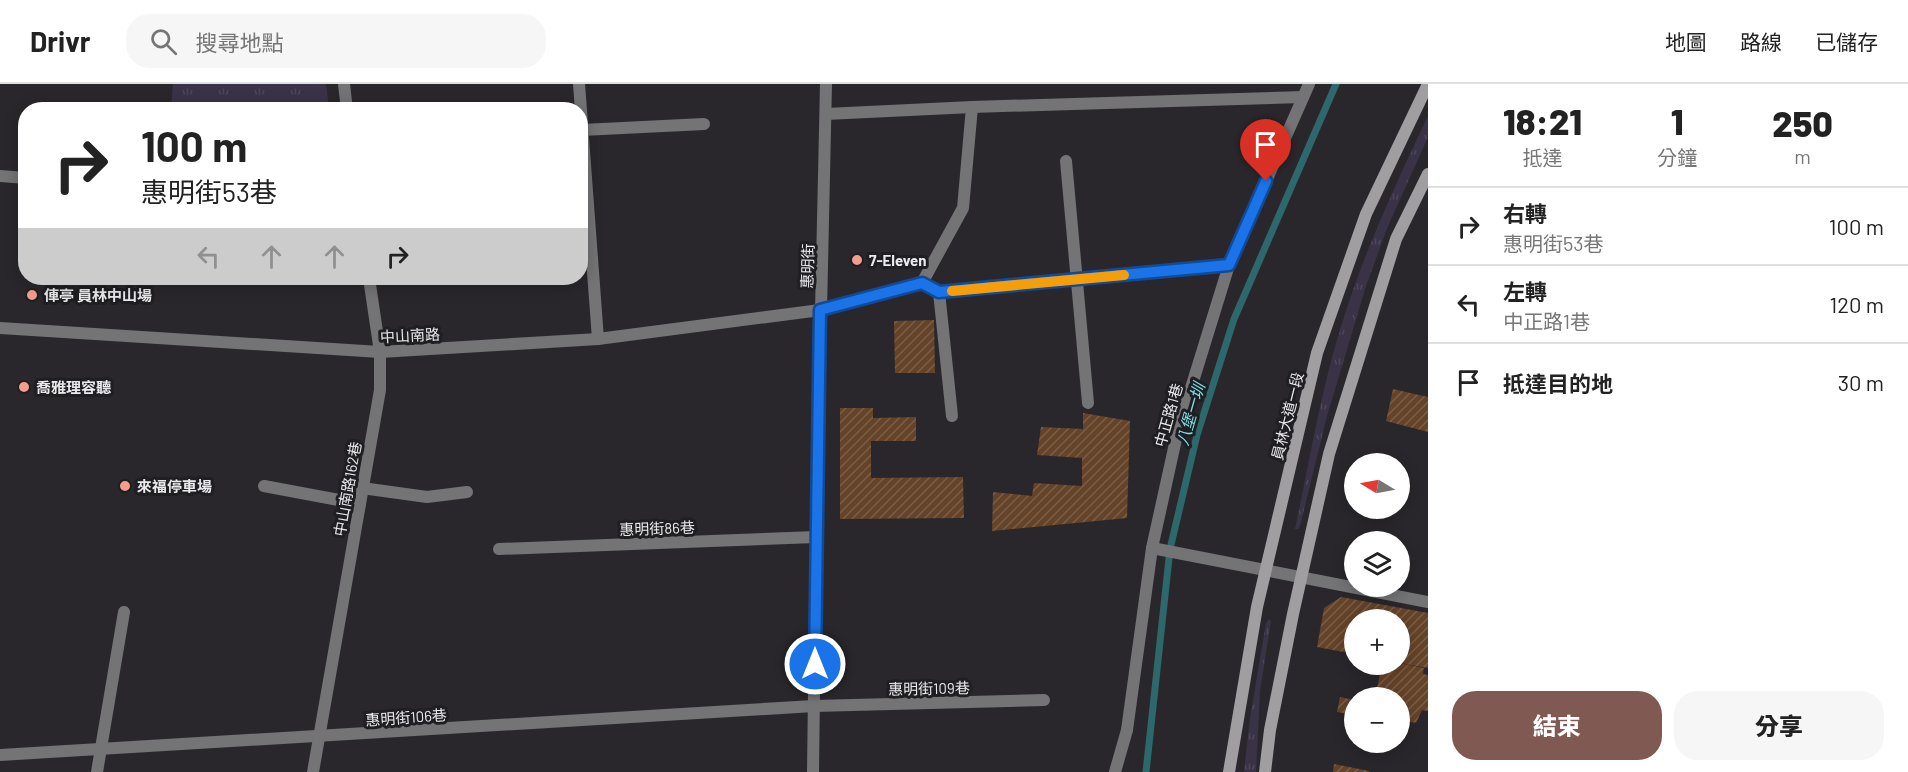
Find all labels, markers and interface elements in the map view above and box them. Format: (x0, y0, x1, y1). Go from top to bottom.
search box (126, 14, 546, 68)
text: Drivr (30, 24, 90, 58)
icon: search (147, 25, 180, 58)
text: 搜尋地點 (195, 29, 283, 55)
text: 地圖 (1665, 29, 1707, 54)
text: 路線 (1740, 29, 1782, 54)
text: 已儲存 (1815, 29, 1878, 54)
text: 18:21 (1503, 99, 1582, 142)
text: 1 (1671, 99, 1684, 142)
text: 250 (1772, 101, 1833, 144)
pin (1240, 119, 1291, 181)
text: 100 m (141, 120, 247, 170)
icon: right (42, 126, 120, 204)
icon: arrive (1249, 128, 1282, 161)
text: m (1794, 144, 1811, 168)
text: 抵達 (1523, 145, 1563, 169)
text: 分鐘 (1657, 145, 1697, 169)
text: 惠明街53巷 (141, 175, 277, 207)
text: 右轉 (1503, 200, 1547, 226)
icon: right (1452, 210, 1485, 243)
text: 100 m (1829, 213, 1884, 239)
text: 惠明街53巷 (1503, 231, 1604, 255)
icon: left (192, 240, 225, 273)
icon: ahead (255, 240, 288, 273)
icon: ahead (318, 240, 351, 273)
icon: right (381, 240, 414, 273)
street label: 惠明街 (797, 243, 817, 289)
place label: 7-Eleven (869, 251, 926, 269)
marker: 7-Eleven (850, 253, 864, 267)
text: 左轉 (1503, 278, 1547, 304)
place label: 俥亭 員林中山場 (44, 286, 152, 304)
marker: 俥亭 員林中山場 (25, 288, 39, 302)
icon: left (1452, 288, 1485, 321)
text: 120 m (1829, 291, 1884, 317)
text: 中正路1巷 (1503, 309, 1590, 333)
street label: 中山南路 (380, 324, 440, 346)
icon: arrive (1452, 366, 1485, 399)
text: 30 m (1838, 369, 1884, 395)
street label: 員林大道一段 (1267, 370, 1307, 462)
text: 抵達目的地 (1503, 370, 1613, 396)
place label: 喬雅理容聽 (36, 378, 111, 396)
water label: 八堡一圳 (1172, 379, 1209, 447)
marker: 喬雅理容聽 (17, 380, 31, 394)
street label: 中正路1巷 (1150, 381, 1186, 449)
street label: 中山南路162巷 (330, 440, 364, 538)
north arrow (1344, 453, 1410, 519)
map controls (1344, 453, 1410, 753)
place label: 來福停車場 (137, 477, 212, 495)
marker: 來福停車場 (118, 479, 132, 493)
street label: 惠明街86巷 (619, 518, 695, 538)
button: layers (1344, 531, 1410, 597)
button: + (1344, 609, 1410, 675)
position arrow (783, 632, 847, 696)
street label: 惠明街109巷 (888, 678, 970, 698)
button: − (1344, 687, 1410, 753)
button: 結束 (1452, 691, 1662, 760)
button: 分享 (1674, 691, 1884, 760)
street label: 惠明街106巷 (365, 705, 447, 729)

